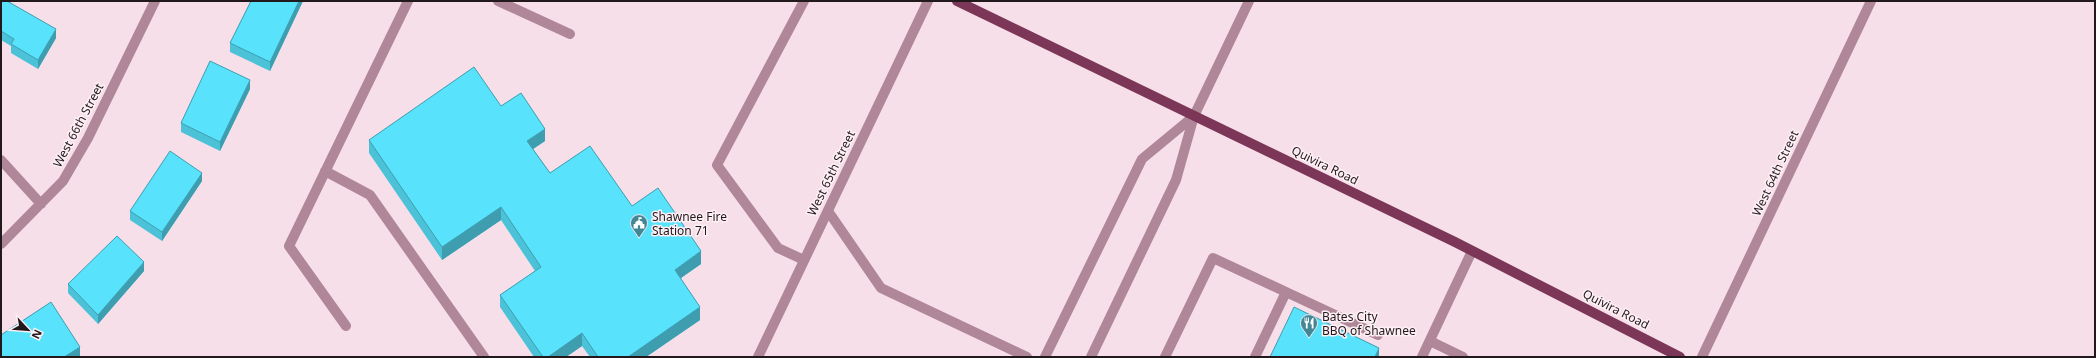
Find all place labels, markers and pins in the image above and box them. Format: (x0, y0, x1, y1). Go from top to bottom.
place label: Shawnee Fire Station 71 (652, 208, 727, 239)
public building icon: Shawnee Fire Station 71 (629, 213, 649, 238)
place label: Bates City BBQ of Shawnee (1322, 308, 1416, 339)
restaurant icon: Bates City BBQ of Shawnee (1299, 313, 1319, 338)

